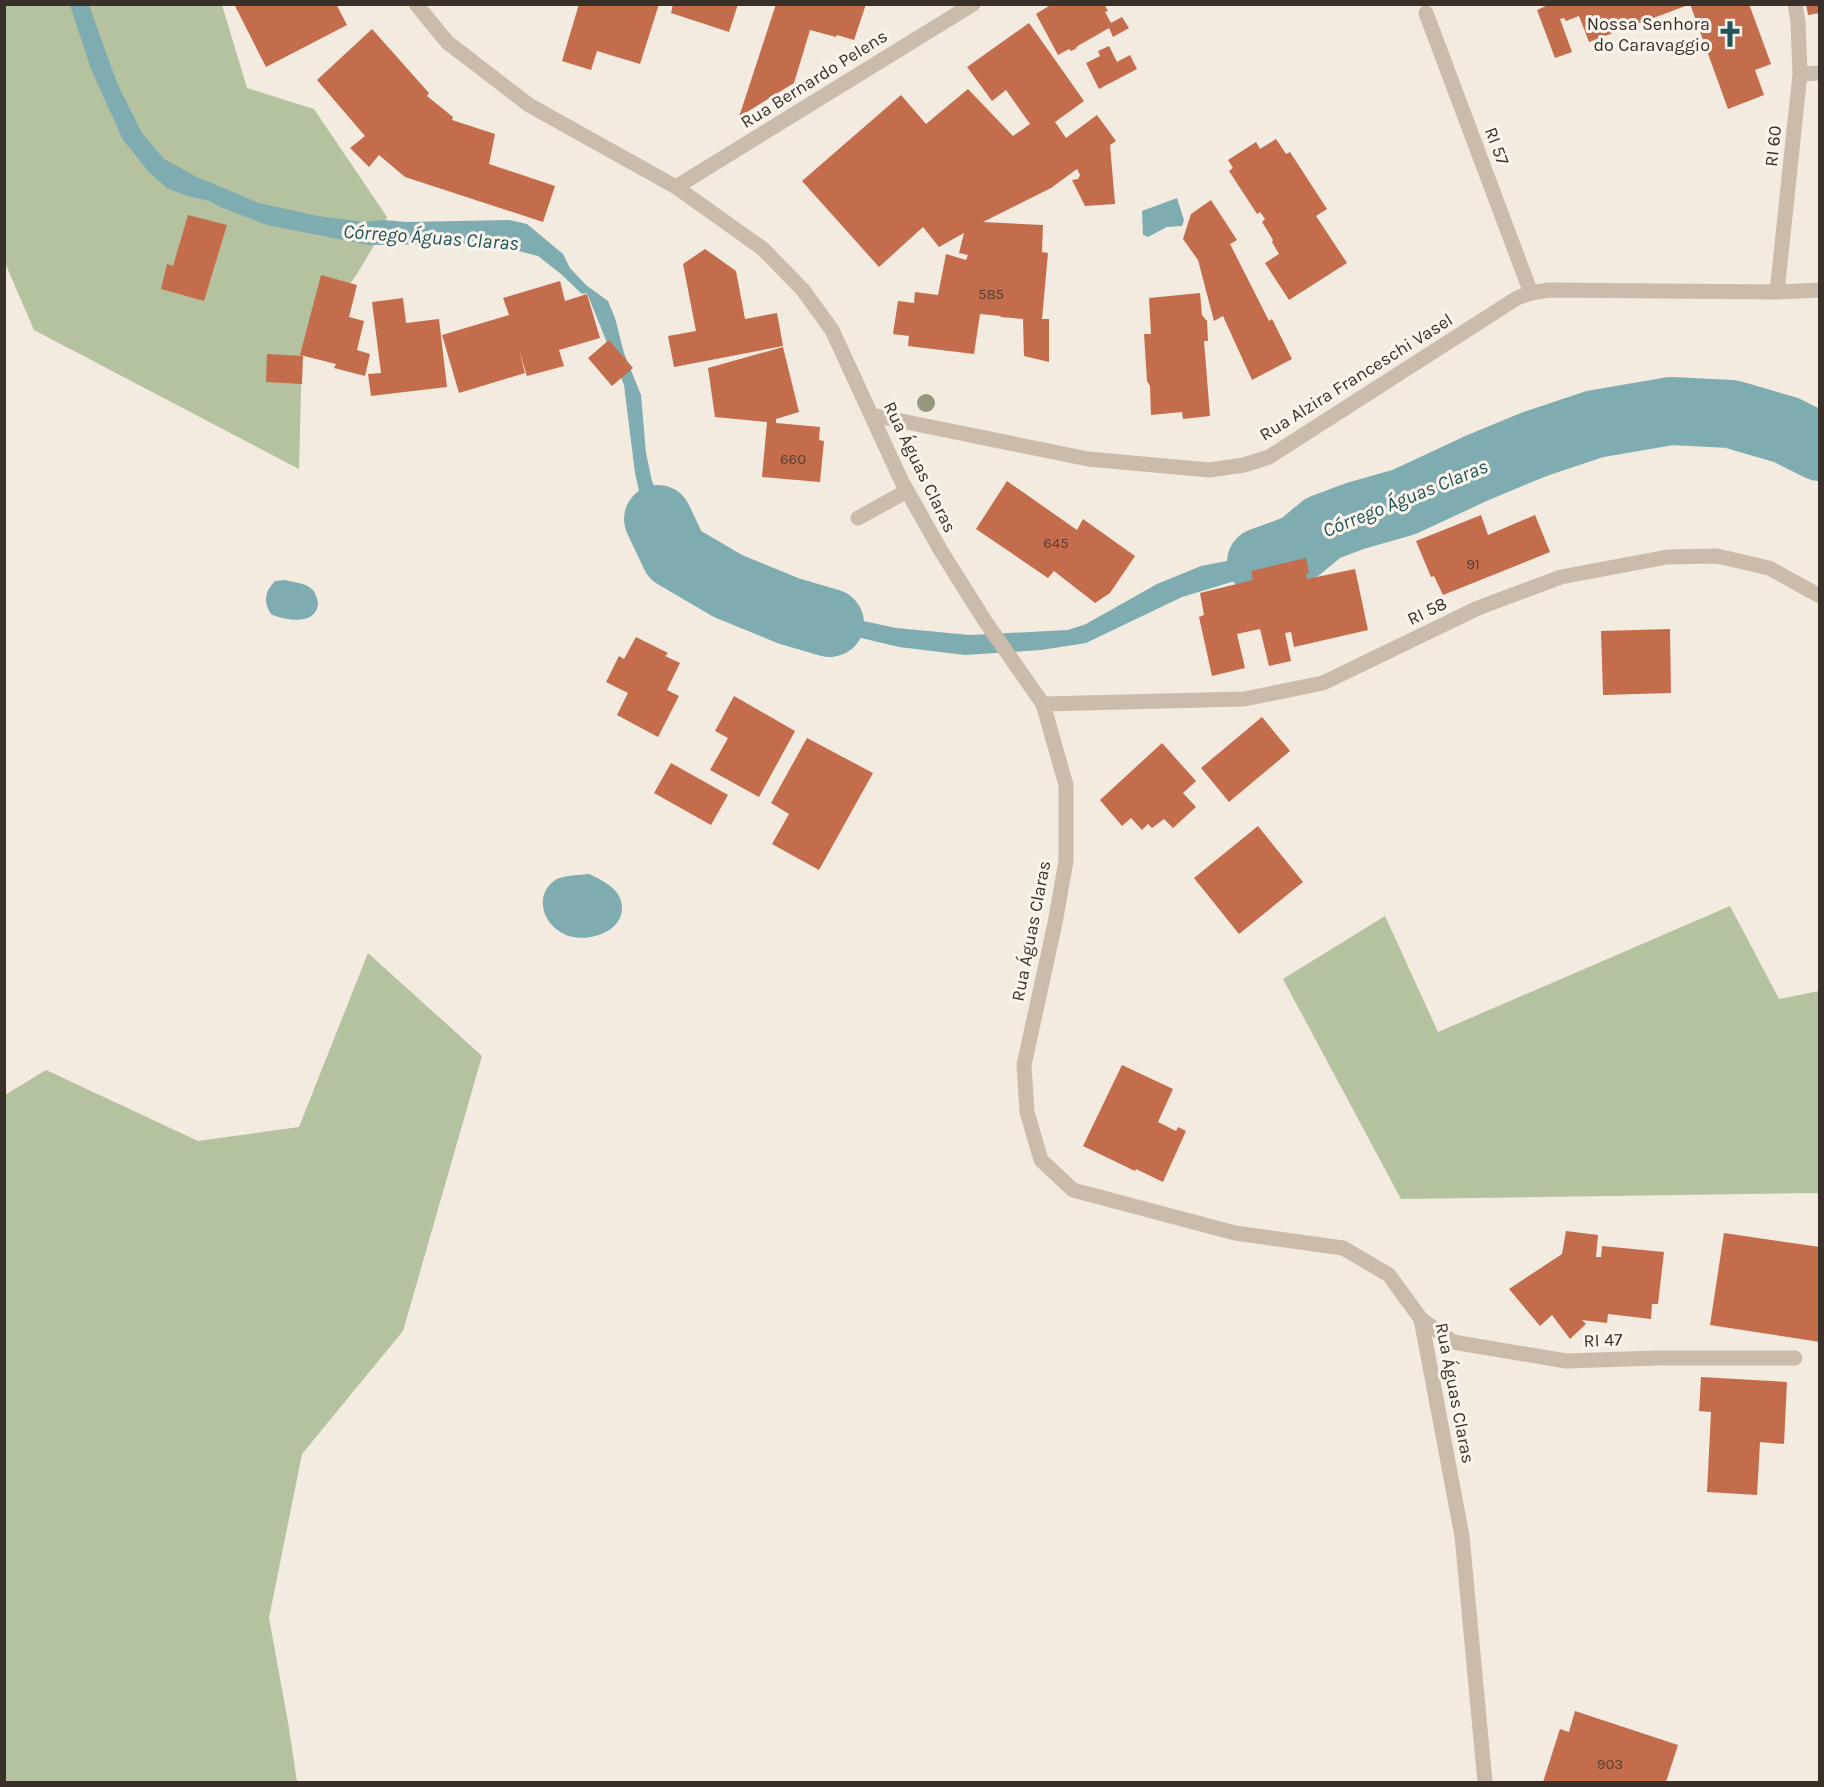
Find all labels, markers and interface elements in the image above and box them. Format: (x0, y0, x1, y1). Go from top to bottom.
place label: Nossa Senhora do Caravaggio (1587, 13, 1710, 56)
church icon: Nossa Senhora do Caravaggio (1715, 19, 1745, 49)
street label: Rua Bernardo Pelens (737, 25, 891, 133)
street label: RI 57 (1480, 124, 1514, 169)
street label: RI 60 (1760, 124, 1786, 168)
water label: Córrego Águas Claras (342, 219, 520, 255)
house number: 585 (978, 285, 1004, 303)
street label: Rua Alzira Franceschi Vasel (1255, 308, 1457, 446)
street label: Rua Águas Claras (879, 397, 962, 536)
house number: 660 (780, 450, 806, 468)
water label: Córrego Águas Claras (1319, 454, 1491, 542)
house number: 645 (1043, 534, 1069, 552)
house number: 91 (1466, 555, 1480, 573)
street label: RI 58 (1403, 592, 1451, 630)
street label: Rua Águas Claras (1006, 859, 1055, 1003)
street label: Rua Águas Claras (1431, 1321, 1480, 1465)
street label: RI 47 (1583, 1328, 1623, 1352)
house number: 903 (1597, 1755, 1623, 1773)

